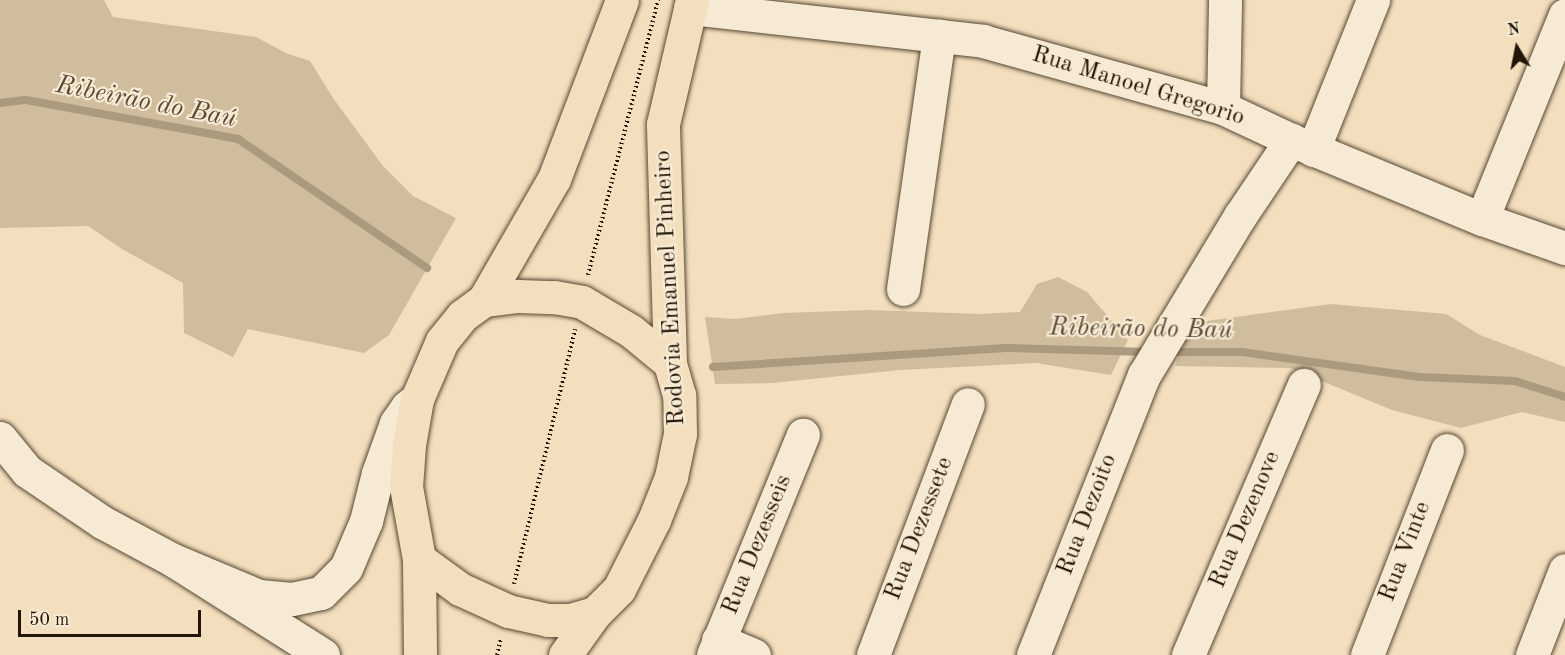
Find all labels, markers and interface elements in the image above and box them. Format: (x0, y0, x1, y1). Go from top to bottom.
north arrow (1487, 18, 1547, 78)
text: N (1506, 21, 1521, 39)
street label: Rua Manoel Gregorio (1028, 41, 1248, 133)
water label: Ribeirão do Baú (53, 70, 239, 136)
street label: Rodovia Emanuel Pinheiro (649, 150, 693, 426)
water label: Ribeirão do Baú (1049, 313, 1233, 347)
street label: Rua Dezenove (1204, 447, 1288, 593)
street label: Rua Dezoito (1052, 450, 1124, 580)
street label: Rua Dezessete (879, 453, 961, 605)
street label: Rua Dezesseis (717, 471, 799, 619)
street label: Rua Vinte (1374, 498, 1438, 606)
scale bar (21, 598, 204, 636)
text: 50 m (29, 611, 69, 629)

